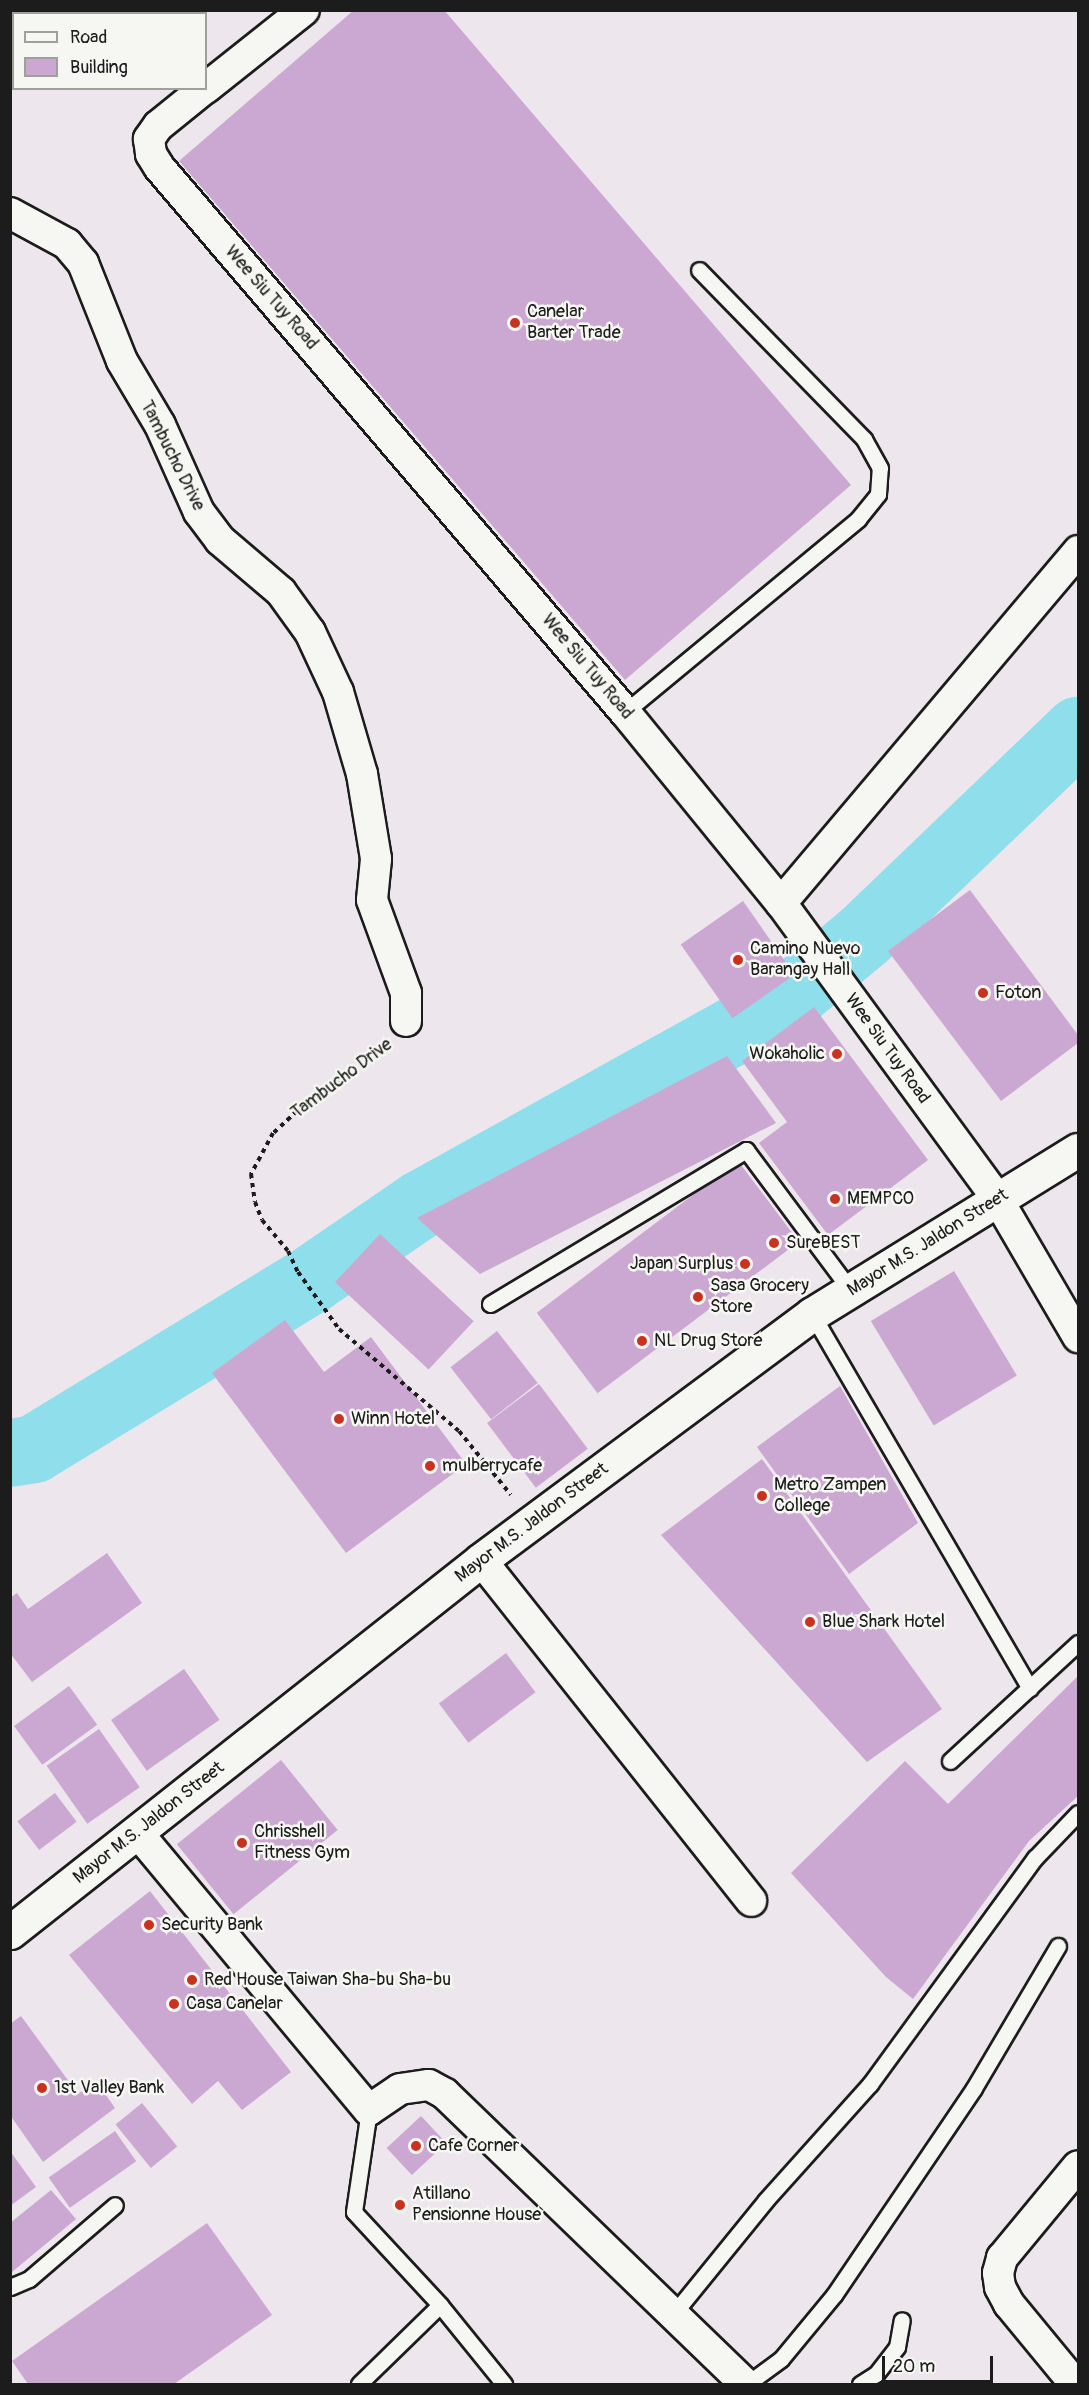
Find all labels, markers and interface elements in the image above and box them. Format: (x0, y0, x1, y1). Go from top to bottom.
legend (12, 12, 207, 90)
text: Road (70, 26, 107, 49)
text: Building (70, 56, 128, 79)
street label: Wee Siu Tuy Road (220, 241, 322, 355)
place label: Canelar Barter Trade (527, 302, 621, 344)
marker: Canelar Barter Trade (508, 316, 522, 330)
street label: Tambucho Drive (135, 397, 209, 515)
street label: Wee Siu Tuy Road (537, 610, 637, 724)
place label: Camino Nuevo Barangay Hall (750, 939, 860, 982)
marker: Camino Nuevo Barangay Hall (731, 953, 745, 967)
place label: Foton (995, 982, 1042, 1004)
marker: Foton (976, 986, 990, 1000)
street label: Wee Siu Tuy Road (840, 990, 934, 1108)
street label: Tambucho Drive (287, 1034, 397, 1124)
place label: Wokaholic (749, 1043, 825, 1065)
marker: Wokaholic (830, 1047, 844, 1061)
street label: Mayor M.S. Jaldon Street (843, 1185, 1013, 1301)
place label: MEMPCO (847, 1188, 914, 1210)
marker: MEMPCO (828, 1192, 842, 1206)
place label: SureBEST (786, 1232, 861, 1254)
marker: SureBEST (767, 1236, 781, 1250)
place label: Japan Surplus (630, 1253, 733, 1275)
marker: Japan Surplus (738, 1257, 752, 1271)
place label: Sasa Grocery Store (710, 1276, 809, 1318)
marker: Sasa Grocery Store (691, 1290, 705, 1304)
place label: NL Drug Store (654, 1330, 762, 1352)
marker: NL Drug Store (635, 1334, 649, 1348)
place label: Winn Hotel (351, 1408, 435, 1430)
marker: Winn Hotel (332, 1412, 346, 1426)
place label: mulberrycafe (442, 1455, 542, 1477)
street label: Mayor M.S. Jaldon Street (451, 1458, 613, 1588)
marker: mulberrycafe (423, 1459, 437, 1473)
place label: Metro Zampen College (774, 1475, 887, 1518)
marker: Metro Zampen College (755, 1489, 769, 1503)
place label: Blue Shark Hotel (822, 1611, 945, 1633)
marker: Blue Shark Hotel (803, 1615, 817, 1629)
street label: Mayor M.S. Jaldon Street (69, 1757, 229, 1889)
place label: Chrisshell Fitness Gym (254, 1822, 350, 1864)
marker: Chrisshell Fitness Gym (235, 1836, 249, 1850)
place label: Security Bank (161, 1914, 263, 1936)
marker: Security Bank (142, 1918, 156, 1932)
place label: Red House Taiwan Sha-bu Sha-bu (204, 1969, 451, 1991)
marker: Red House Taiwan Sha-bu Sha-bu (185, 1973, 199, 1987)
place label: Casa Canelar (186, 1993, 283, 2015)
marker: Casa Canelar (167, 1997, 181, 2011)
place label: 1st Valley Bank (54, 2077, 164, 2099)
marker: 1st Valley Bank (35, 2081, 49, 2095)
place label: Cafe Corner (428, 2135, 519, 2157)
marker: Cafe Corner (409, 2139, 423, 2153)
place label: Atillano Pensionne House (412, 2184, 541, 2226)
marker: Atillano Pensionne House (393, 2198, 407, 2212)
scale bar (885, 2344, 996, 2382)
text: 20 m (893, 2355, 935, 2378)

